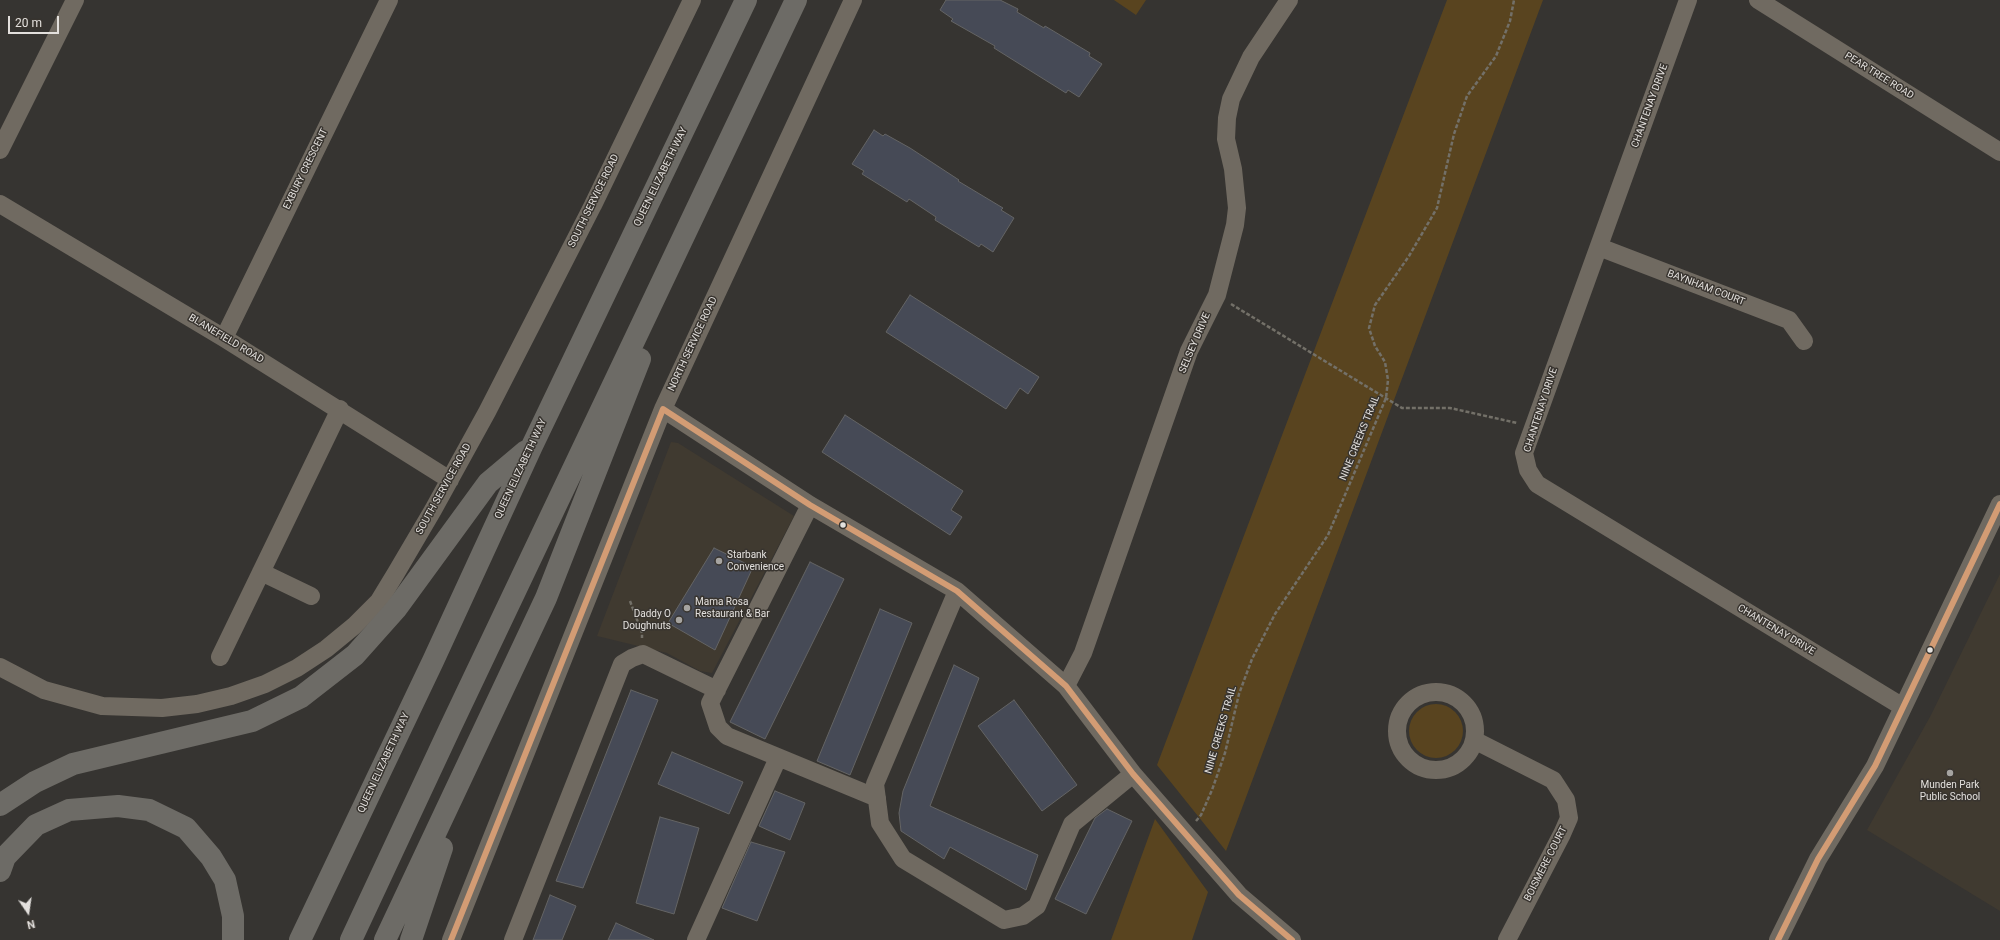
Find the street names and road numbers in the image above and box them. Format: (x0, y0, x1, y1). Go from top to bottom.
street label: PEAR TREE ROAD (1842, 50, 1916, 102)
street label: CHANTENAY DRIVE (1629, 63, 1671, 149)
street label: QUEEN ELIZABETH WAY (632, 125, 690, 229)
street label: EXBURY CRESCENT (281, 127, 331, 211)
street label: SOUTH SERVICE ROAD (566, 152, 622, 250)
street label: BAYNHAM COURT (1666, 268, 1746, 308)
street label: NORTH SERVICE ROAD (666, 295, 720, 393)
street label: SELSEY DRIVE (1177, 311, 1213, 375)
street label: BLANEFIELD ROAD (186, 312, 266, 366)
street label: CHANTENAY DRIVE (1522, 366, 1560, 454)
street label: NINE CREEKS TRAIL (1337, 394, 1383, 482)
street label: QUEEN ELIZABETH WAY (493, 417, 549, 521)
street label: SOUTH SERVICE ROAD (414, 441, 474, 537)
street label: CHANTENAY DRIVE (1735, 602, 1817, 658)
street label: NINE CREEKS TRAIL (1203, 685, 1239, 775)
street label: QUEEN ELIZABETH WAY (356, 711, 412, 815)
street label: BOISMERE COURT (1522, 825, 1570, 903)

